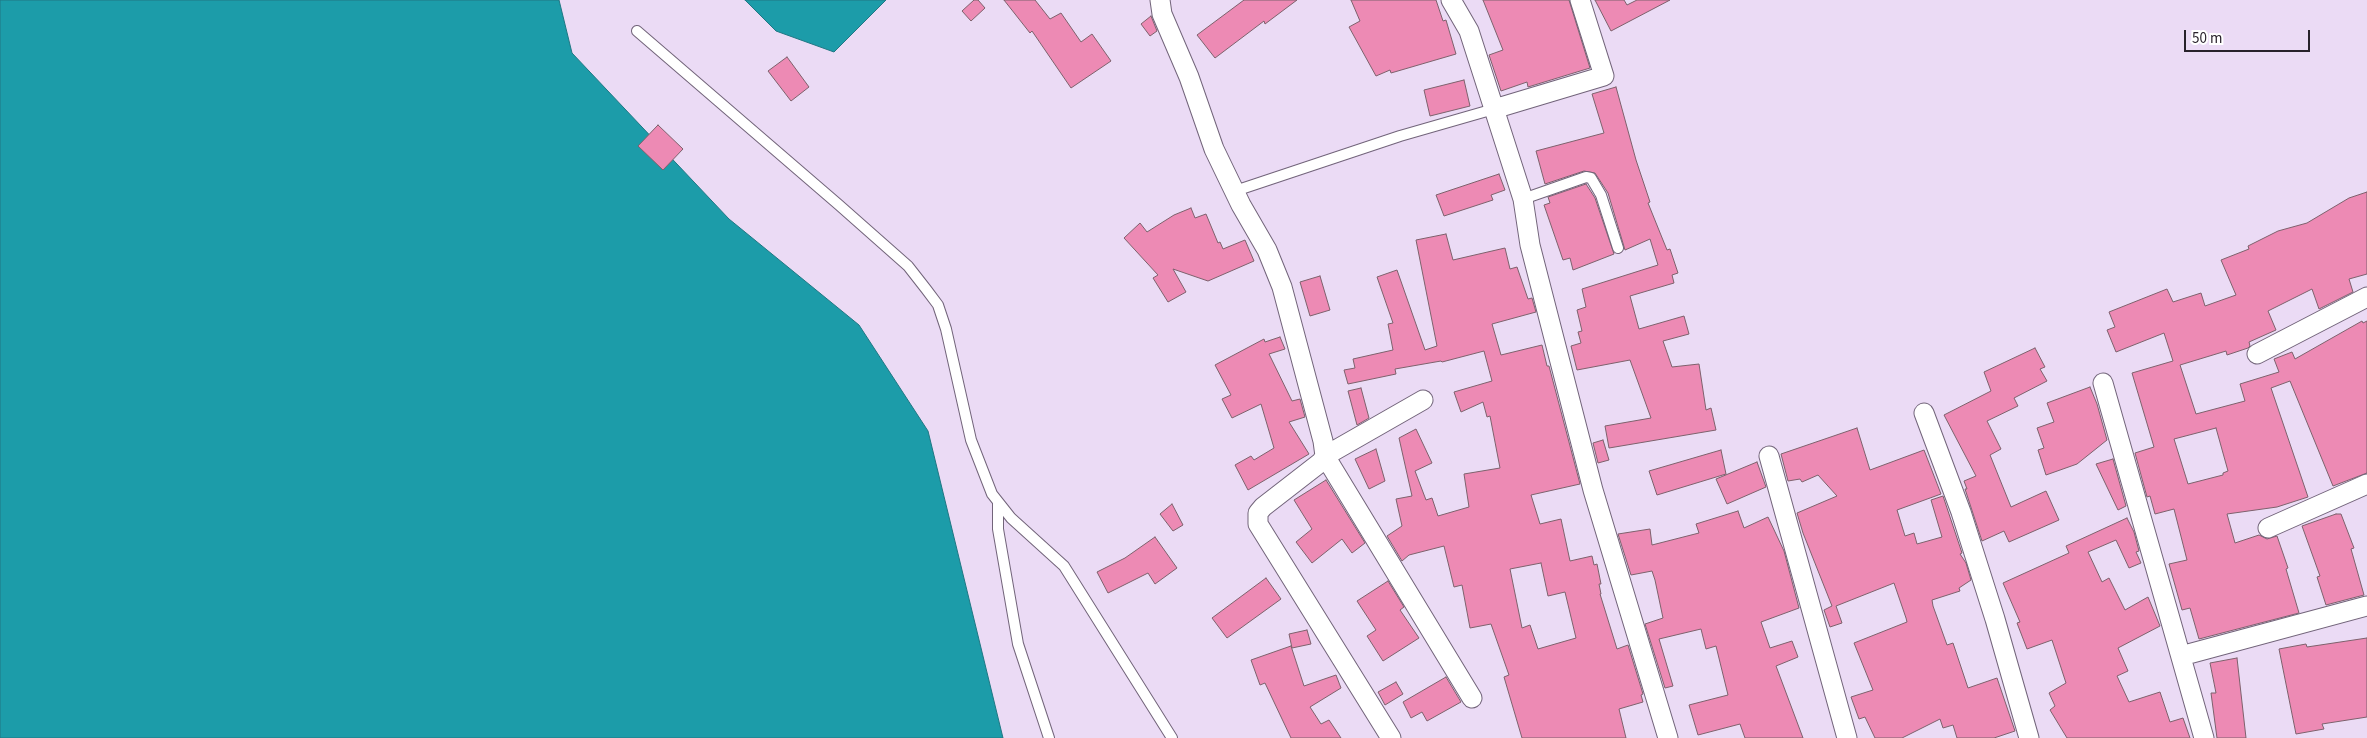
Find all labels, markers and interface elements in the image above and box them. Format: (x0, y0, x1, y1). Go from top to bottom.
scale bar (2187, 20, 2313, 52)
text: 50 m (2192, 28, 2222, 49)

